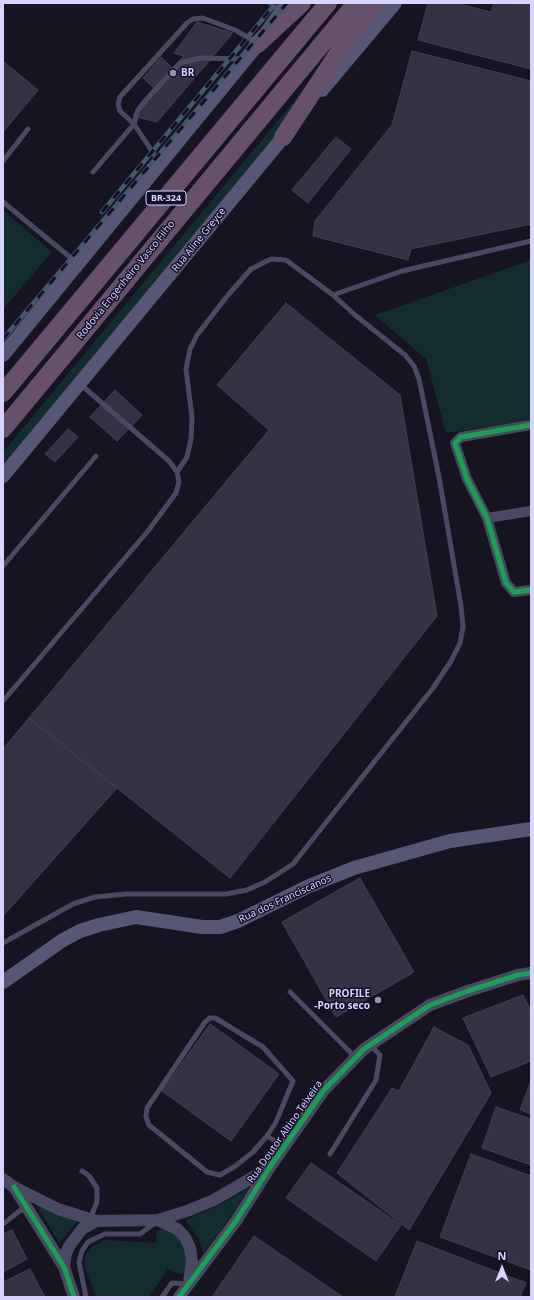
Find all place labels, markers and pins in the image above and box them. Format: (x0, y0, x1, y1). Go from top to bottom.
place label: BR (181, 67, 194, 79)
marker: BR (168, 68, 178, 78)
place label: PROFILE -Porto seco (314, 988, 370, 1012)
marker: PROFILE -Porto seco (373, 995, 383, 1005)

